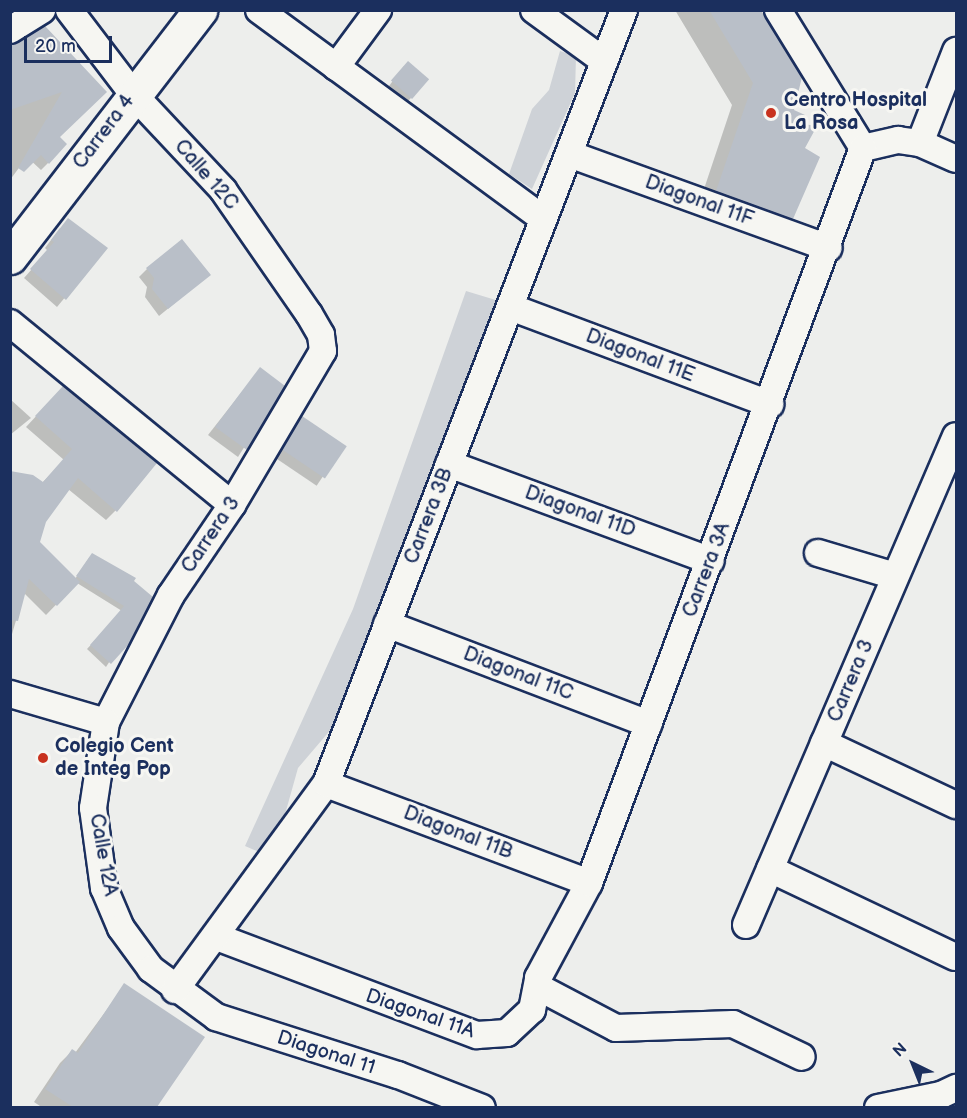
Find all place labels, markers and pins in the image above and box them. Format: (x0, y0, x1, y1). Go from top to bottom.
place label: Centro Hospital La Rosa (784, 89, 927, 136)
marker: Centro Hospital La Rosa (762, 104, 780, 122)
place label: Colegio Cent de Integ Pop (55, 734, 174, 781)
marker: Colegio Cent de Integ Pop (36, 751, 50, 765)

